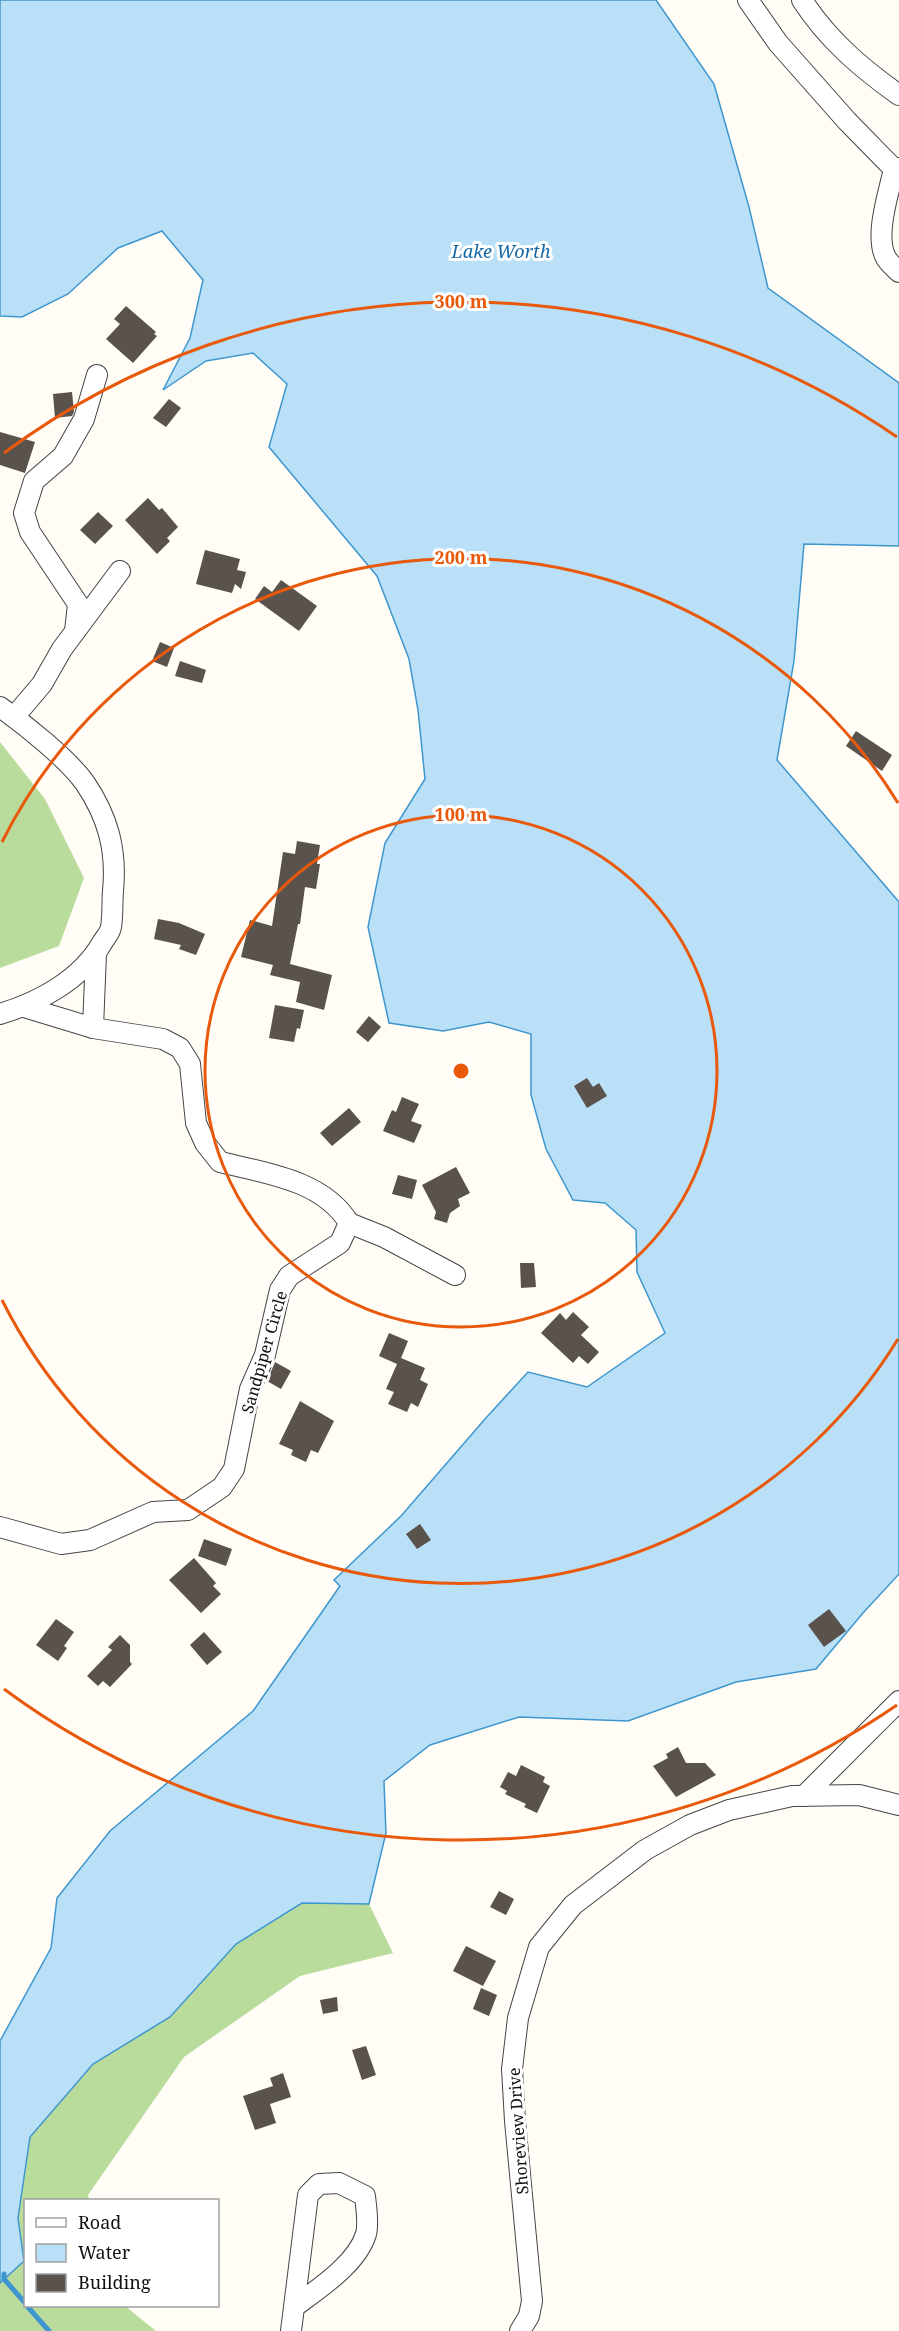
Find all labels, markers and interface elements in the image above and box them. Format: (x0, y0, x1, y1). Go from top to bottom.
water label: Lake Worth (451, 239, 551, 263)
text: 300 m (435, 289, 488, 313)
text: 200 m (435, 545, 488, 569)
text: 100 m (435, 802, 488, 826)
centre of rings (451, 1061, 471, 1081)
street label: Sandpiper Circle (236, 1288, 292, 1416)
street label: Shoreview Drive (503, 2067, 533, 2195)
legend (24, 2199, 219, 2307)
text: Road (78, 2210, 121, 2234)
text: Water (78, 2240, 131, 2264)
text: Building (78, 2270, 151, 2294)

